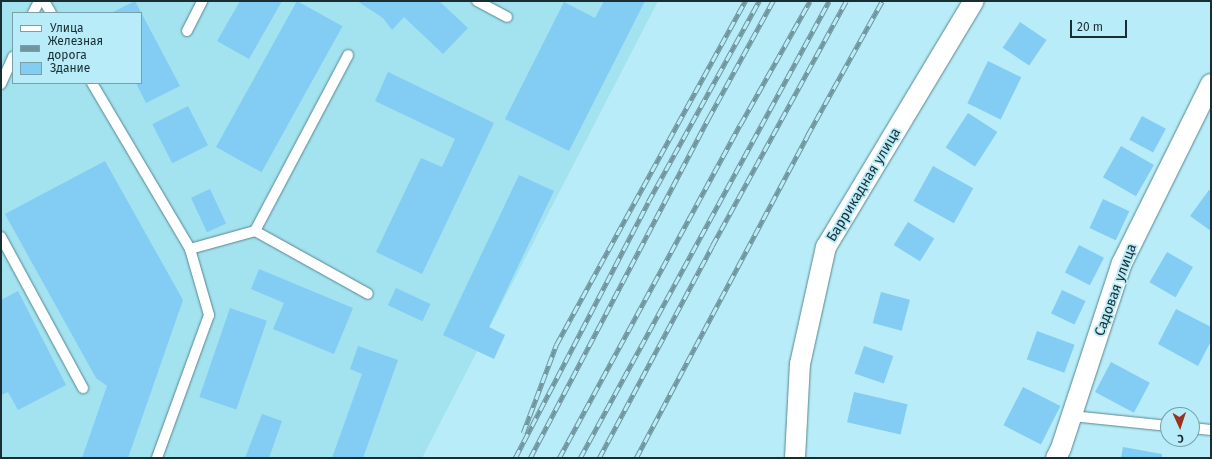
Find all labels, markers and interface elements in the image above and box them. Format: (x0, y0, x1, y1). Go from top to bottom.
legend (12, 12, 142, 84)
scale bar (1072, 12, 1129, 38)
text: 20 m (1077, 20, 1103, 34)
text: Улица (50, 21, 84, 35)
text: Железная дорога (48, 34, 103, 62)
text: Здание (50, 61, 90, 75)
street label: Баррикадная улица (823, 125, 905, 245)
street label: Садовая улица (1092, 242, 1140, 338)
north arrow (1160, 407, 1200, 447)
text: С (1177, 432, 1184, 445)

